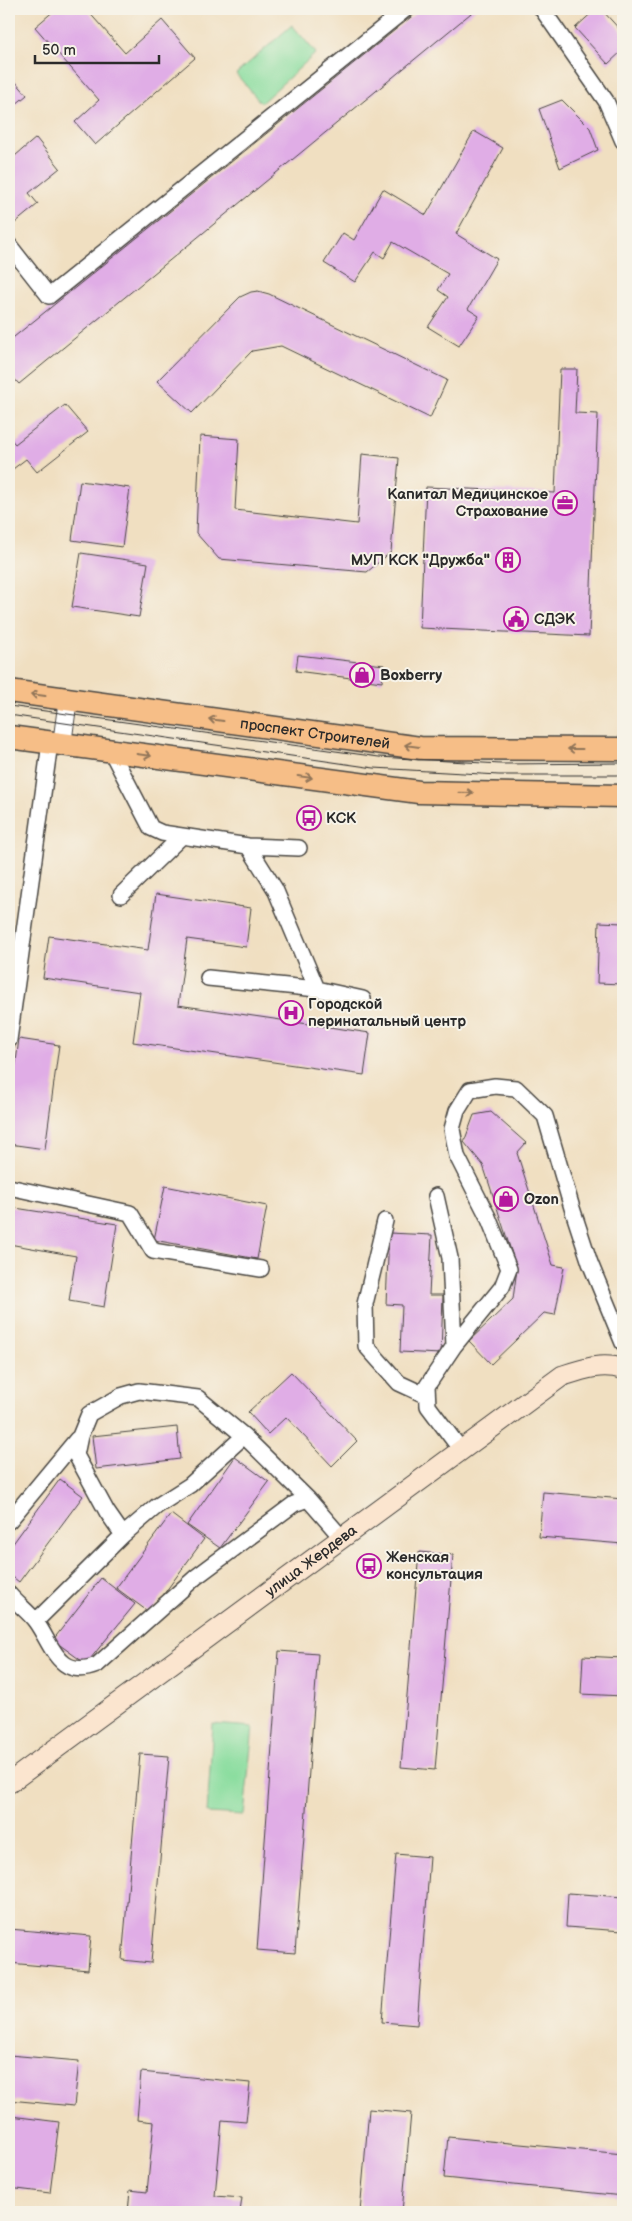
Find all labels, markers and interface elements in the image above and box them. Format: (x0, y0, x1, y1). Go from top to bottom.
scale bar (35, 32, 159, 64)
text: 50 m (42, 41, 76, 60)
place label: Капитал Медицинское Страхование (387, 485, 548, 521)
office icon: Капитал Медицинское Страхование (552, 490, 578, 516)
building icon: МУП КСК "Дружба" (495, 547, 521, 573)
place label: МУП КСК "Дружба" (351, 551, 490, 570)
public building icon: СДЭК (503, 606, 529, 632)
place label: СДЭК (534, 610, 576, 629)
shop icon: Boxberry (349, 662, 375, 688)
place label: Boxberry (380, 666, 442, 685)
one-way arrow (30, 690, 46, 700)
one-way arrow (209, 714, 225, 724)
street label: проспект Строителей (239, 714, 391, 753)
one-way arrow (404, 741, 420, 751)
one-way arrow (567, 744, 583, 754)
one-way arrow (135, 750, 151, 760)
one-way arrow (296, 772, 312, 782)
one-way arrow (458, 788, 474, 798)
bus stop icon: КСК (296, 805, 322, 831)
place label: КСК (326, 809, 357, 828)
place label: Городской перинатальный центр (308, 995, 466, 1031)
hospital icon: Городской перинатальный центр (278, 1000, 304, 1026)
shop icon: Ozon (493, 1186, 519, 1212)
place label: Ozon (524, 1190, 559, 1209)
street label: улица Жердева (261, 1521, 361, 1601)
place label: Женская консультация (386, 1548, 483, 1584)
bus stop icon: Женская консультация (356, 1553, 382, 1579)

